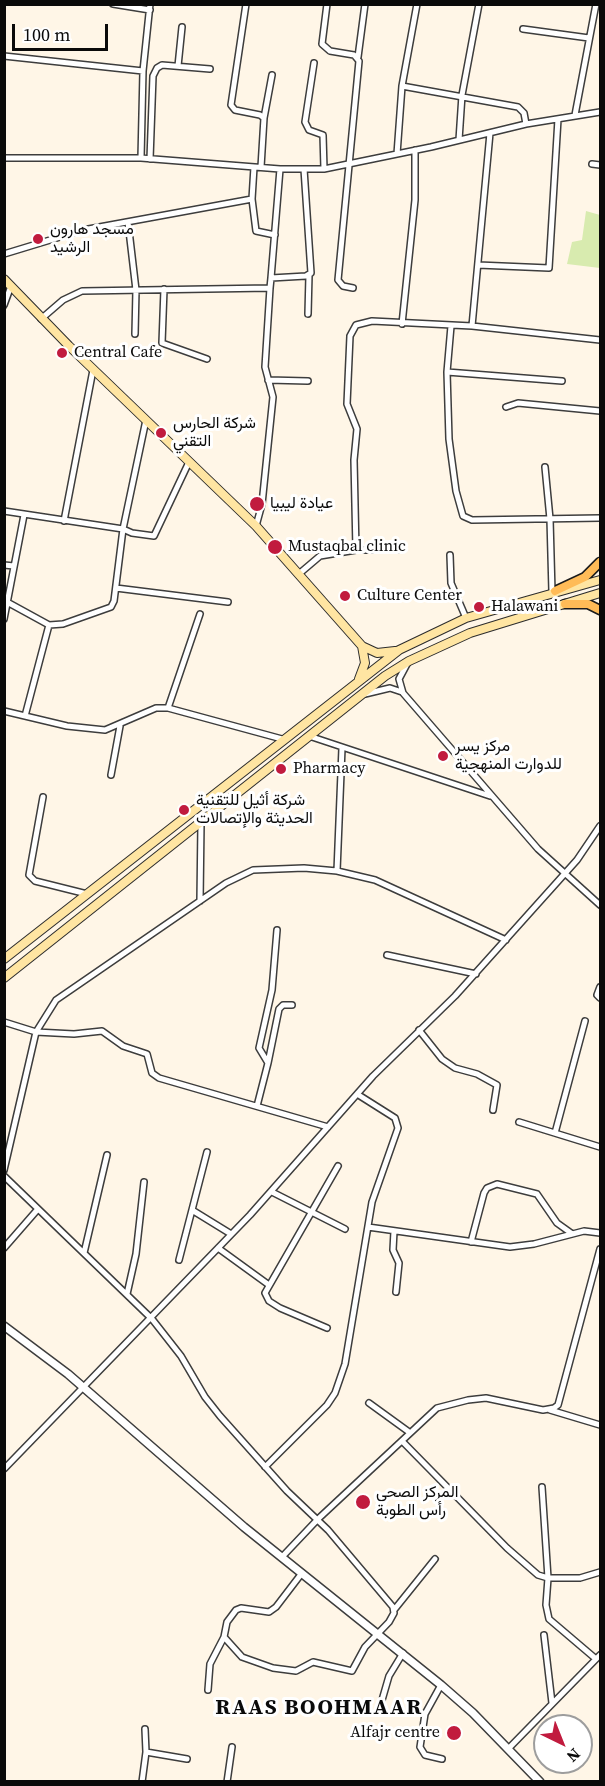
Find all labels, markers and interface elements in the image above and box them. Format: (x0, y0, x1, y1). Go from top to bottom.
scale bar (15, 12, 111, 50)
text: 100 m (23, 22, 70, 47)
place label: مسجد هارون الرشيد (50, 220, 134, 258)
marker: مسجد هارون الرشيد (31, 232, 45, 246)
place label: Central Cafe (74, 343, 162, 363)
marker: Central Cafe (55, 346, 69, 360)
place label: شركة الحارس التقني (173, 414, 256, 452)
marker: شركة الحارس التقني (154, 426, 168, 440)
place label: عيادة ليبيا (270, 494, 333, 514)
marker: عيادة ليبيا (248, 495, 266, 513)
place label: Mustaqbal clinic (288, 537, 406, 557)
marker: Mustaqbal clinic (266, 538, 284, 556)
place label: Culture Center (357, 586, 462, 606)
marker: Culture Center (338, 589, 352, 603)
place label: Halawani (491, 597, 558, 617)
marker: Halawani (472, 600, 486, 614)
place label: مركز يسر للدوارت المنهجية (455, 737, 562, 775)
marker: مركز يسر للدوارت المنهجية (436, 749, 450, 763)
place label: Pharmacy (293, 759, 365, 779)
marker: Pharmacy (274, 762, 288, 776)
place label: شركة أثيل للتقنية الحديثة والإتصالات (196, 791, 313, 829)
marker: شركة أثيل للتقنية الحديثة والإتصالات (177, 803, 191, 817)
place label: المركز الصحي رأس الطوبة (376, 1483, 459, 1521)
marker: المركز الصحي رأس الطوبة (354, 1493, 372, 1511)
district label: RAAS BOOHMAAR (215, 1695, 423, 1721)
north arrow (533, 1714, 593, 1774)
place label: Alfajr centre (350, 1723, 440, 1743)
marker: Alfajr centre (445, 1724, 463, 1742)
text: N (562, 1744, 586, 1768)

